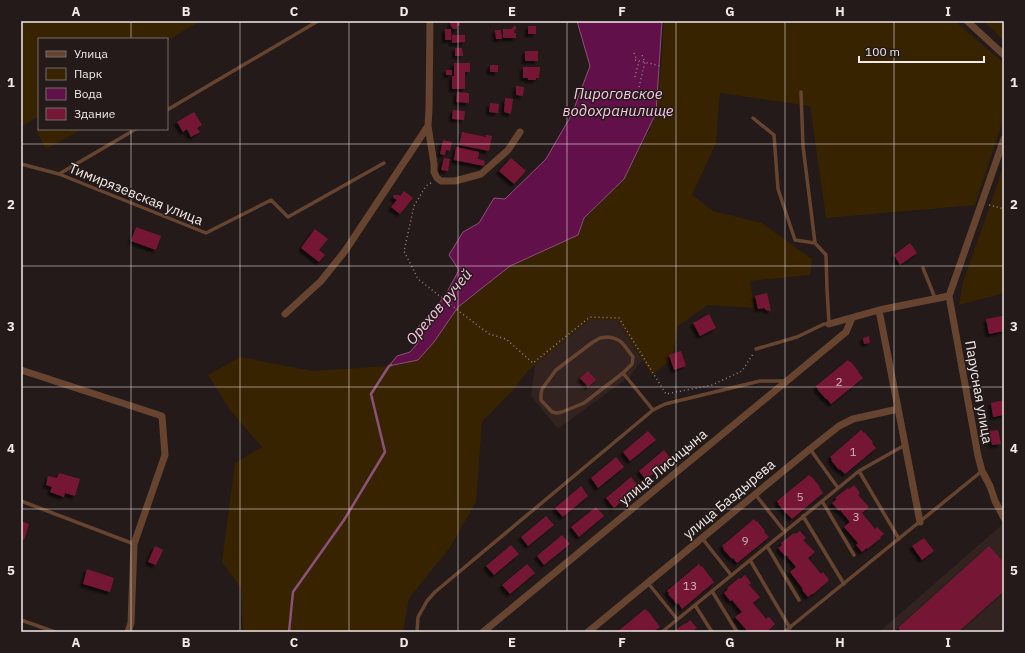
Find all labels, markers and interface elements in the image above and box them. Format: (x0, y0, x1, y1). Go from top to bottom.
text: A (72, 3, 81, 20)
text: B (182, 3, 191, 20)
text: C (290, 3, 299, 20)
text: D (399, 3, 409, 20)
text: E (508, 3, 516, 20)
text: F (618, 3, 626, 20)
text: G (725, 3, 735, 20)
text: H (835, 3, 845, 20)
text: I (945, 3, 951, 20)
legend (38, 38, 168, 130)
scale bar (859, 38, 984, 64)
text: 100 m (865, 44, 900, 59)
text: Улица (74, 46, 108, 61)
text: Парк (74, 66, 103, 81)
text: 1 (7, 74, 15, 91)
text: 1 (1010, 74, 1018, 91)
water label: Пироговское водохранилище (562, 84, 674, 120)
text: Вода (74, 86, 103, 101)
text: Здание (74, 106, 116, 121)
street label: Тимирязевская улица (66, 159, 206, 229)
text: 2 (7, 196, 15, 213)
text: 2 (1010, 196, 1018, 213)
water label: Орехов ручей (401, 265, 476, 348)
text: 3 (7, 318, 15, 335)
text: 3 (1010, 318, 1018, 335)
street label: Парусная улица (961, 339, 997, 445)
house number: 2 (835, 374, 843, 389)
street label: улица Лисицына (615, 425, 711, 509)
text: 4 (7, 440, 15, 457)
text: 4 (1010, 440, 1018, 457)
house number: 1 (849, 444, 857, 459)
street label: улица Баздырева (679, 455, 779, 543)
house number: 5 (796, 489, 804, 504)
house number: 3 (852, 509, 860, 524)
house number: 9 (741, 533, 749, 548)
text: 5 (7, 562, 15, 579)
text: 5 (1010, 562, 1018, 579)
house number: 13 (683, 578, 697, 593)
text: A (72, 634, 81, 651)
text: B (182, 634, 191, 651)
text: C (290, 634, 299, 651)
text: D (399, 634, 409, 651)
text: E (508, 634, 516, 651)
text: F (618, 634, 626, 651)
text: G (725, 634, 735, 651)
text: H (835, 634, 845, 651)
text: I (945, 634, 951, 651)

